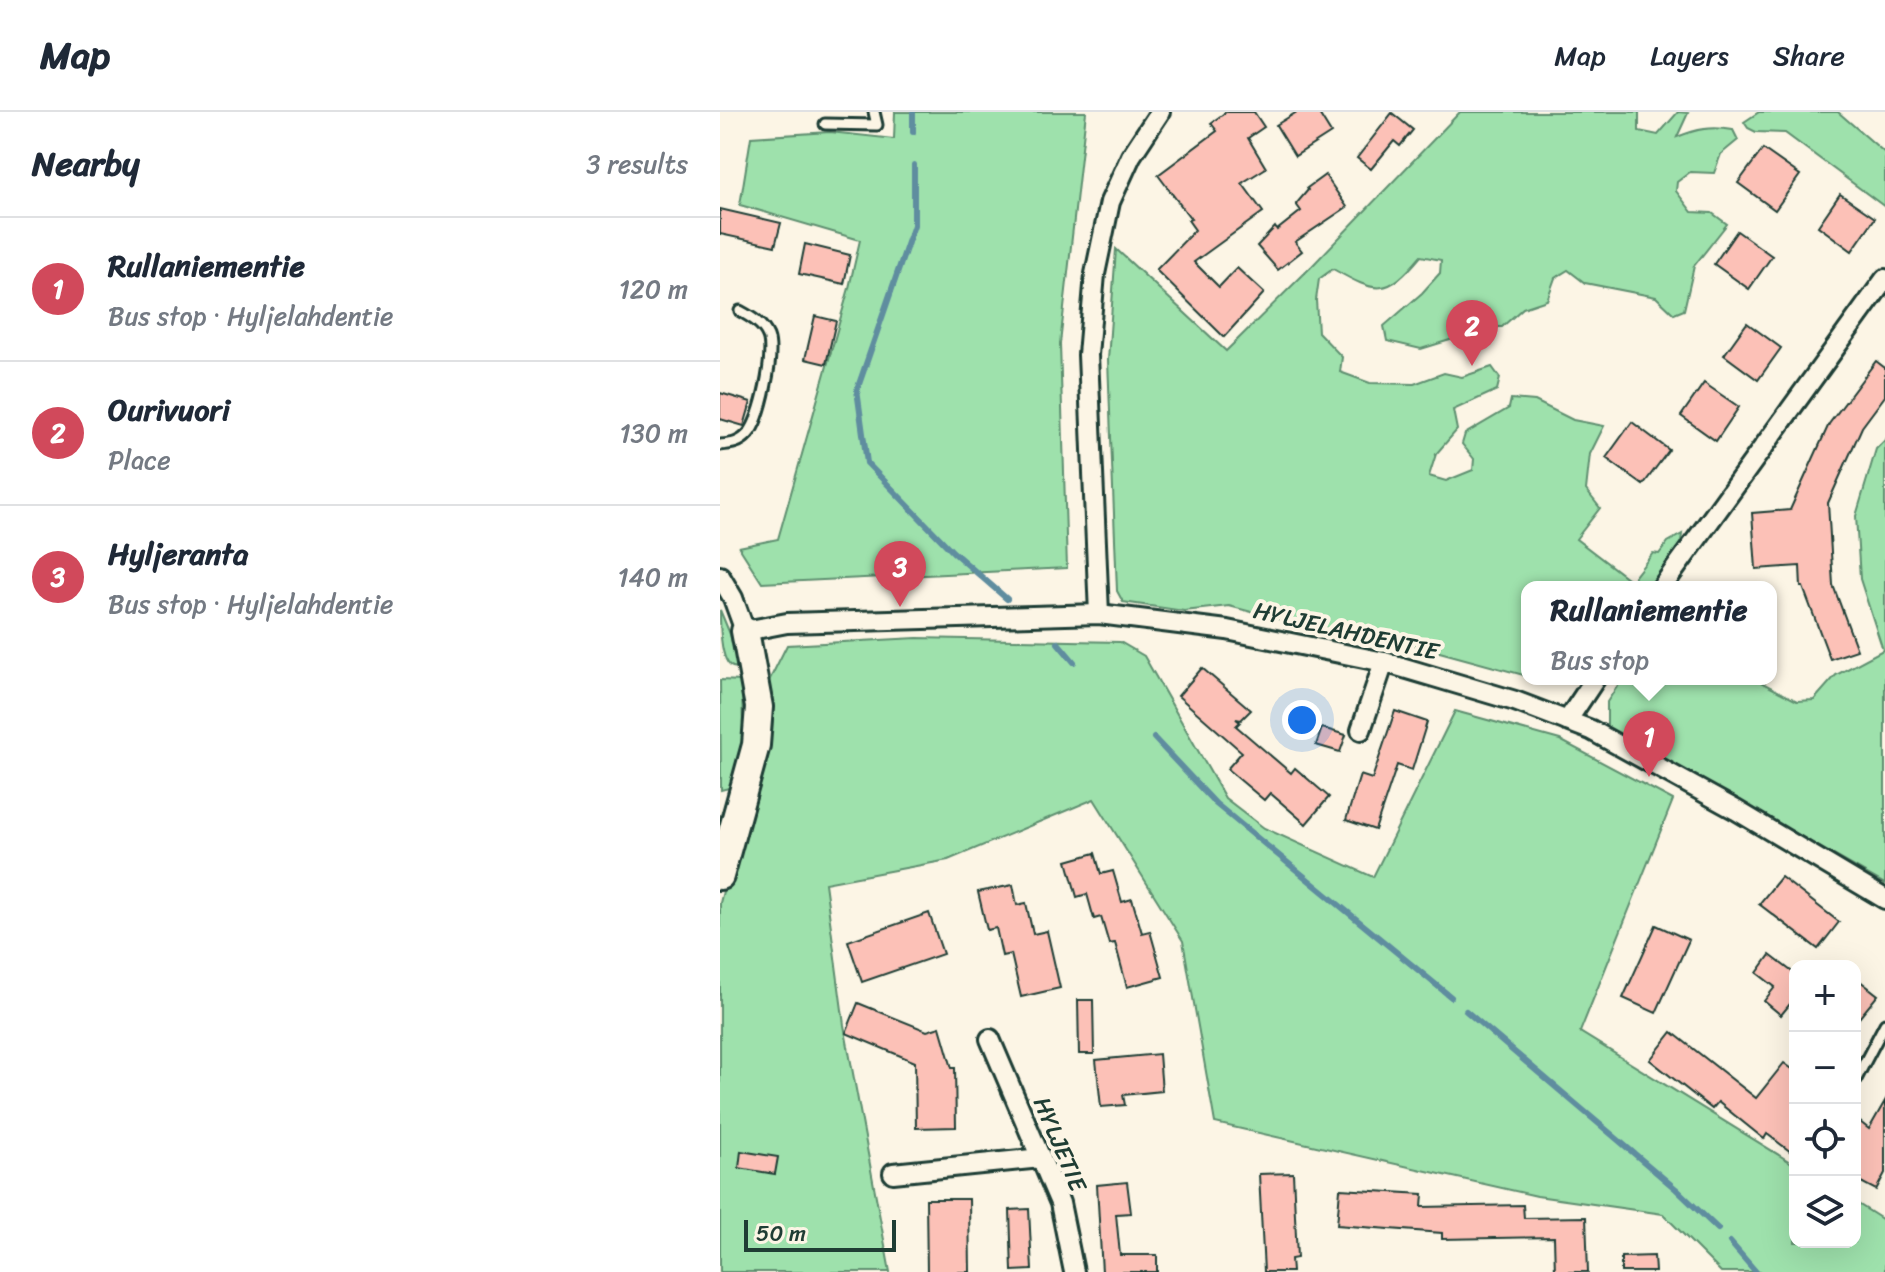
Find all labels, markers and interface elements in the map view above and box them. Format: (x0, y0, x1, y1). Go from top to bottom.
text: Map (40, 22, 110, 89)
text: Map (1554, 31, 1606, 80)
text: Layers (1650, 31, 1729, 80)
text: Share (1773, 31, 1845, 80)
text: Nearby (32, 134, 140, 194)
text: 3 results (586, 141, 688, 187)
text: Rullaniementie (108, 239, 305, 293)
text: 1 (52, 266, 64, 312)
text: 120 m (619, 266, 688, 312)
text: Bus stop · Hyljelahdentie (108, 293, 393, 339)
pin: 2 (1446, 300, 1498, 366)
text: Ourivuori (108, 383, 230, 437)
text: 2 (50, 410, 66, 456)
text: 130 m (619, 410, 688, 456)
text: Place (108, 437, 171, 483)
text: Hyljeranta (108, 527, 248, 581)
pin: 3 (874, 541, 926, 607)
text: 3 (51, 554, 65, 600)
text: 140 m (617, 554, 688, 600)
text: Bus stop · Hyljelahdentie (108, 581, 393, 627)
popup (1521, 581, 1777, 685)
text: Rullaniementie (1551, 583, 1747, 637)
street label: HYLJELAHDENTIE (1249, 589, 1444, 673)
text: Bus stop (1551, 637, 1649, 683)
your location (1282, 700, 1322, 740)
pin: 1 (1623, 711, 1675, 777)
map controls (1789, 960, 1861, 1248)
button: + (1789, 960, 1861, 1032)
button: − (1789, 1032, 1861, 1104)
street label: HYLJETIE (1021, 1090, 1099, 1200)
button: locate (1789, 1104, 1861, 1176)
button: layers (1789, 1176, 1861, 1248)
text: 50 m (756, 1214, 806, 1253)
scale bar (744, 1216, 896, 1252)

